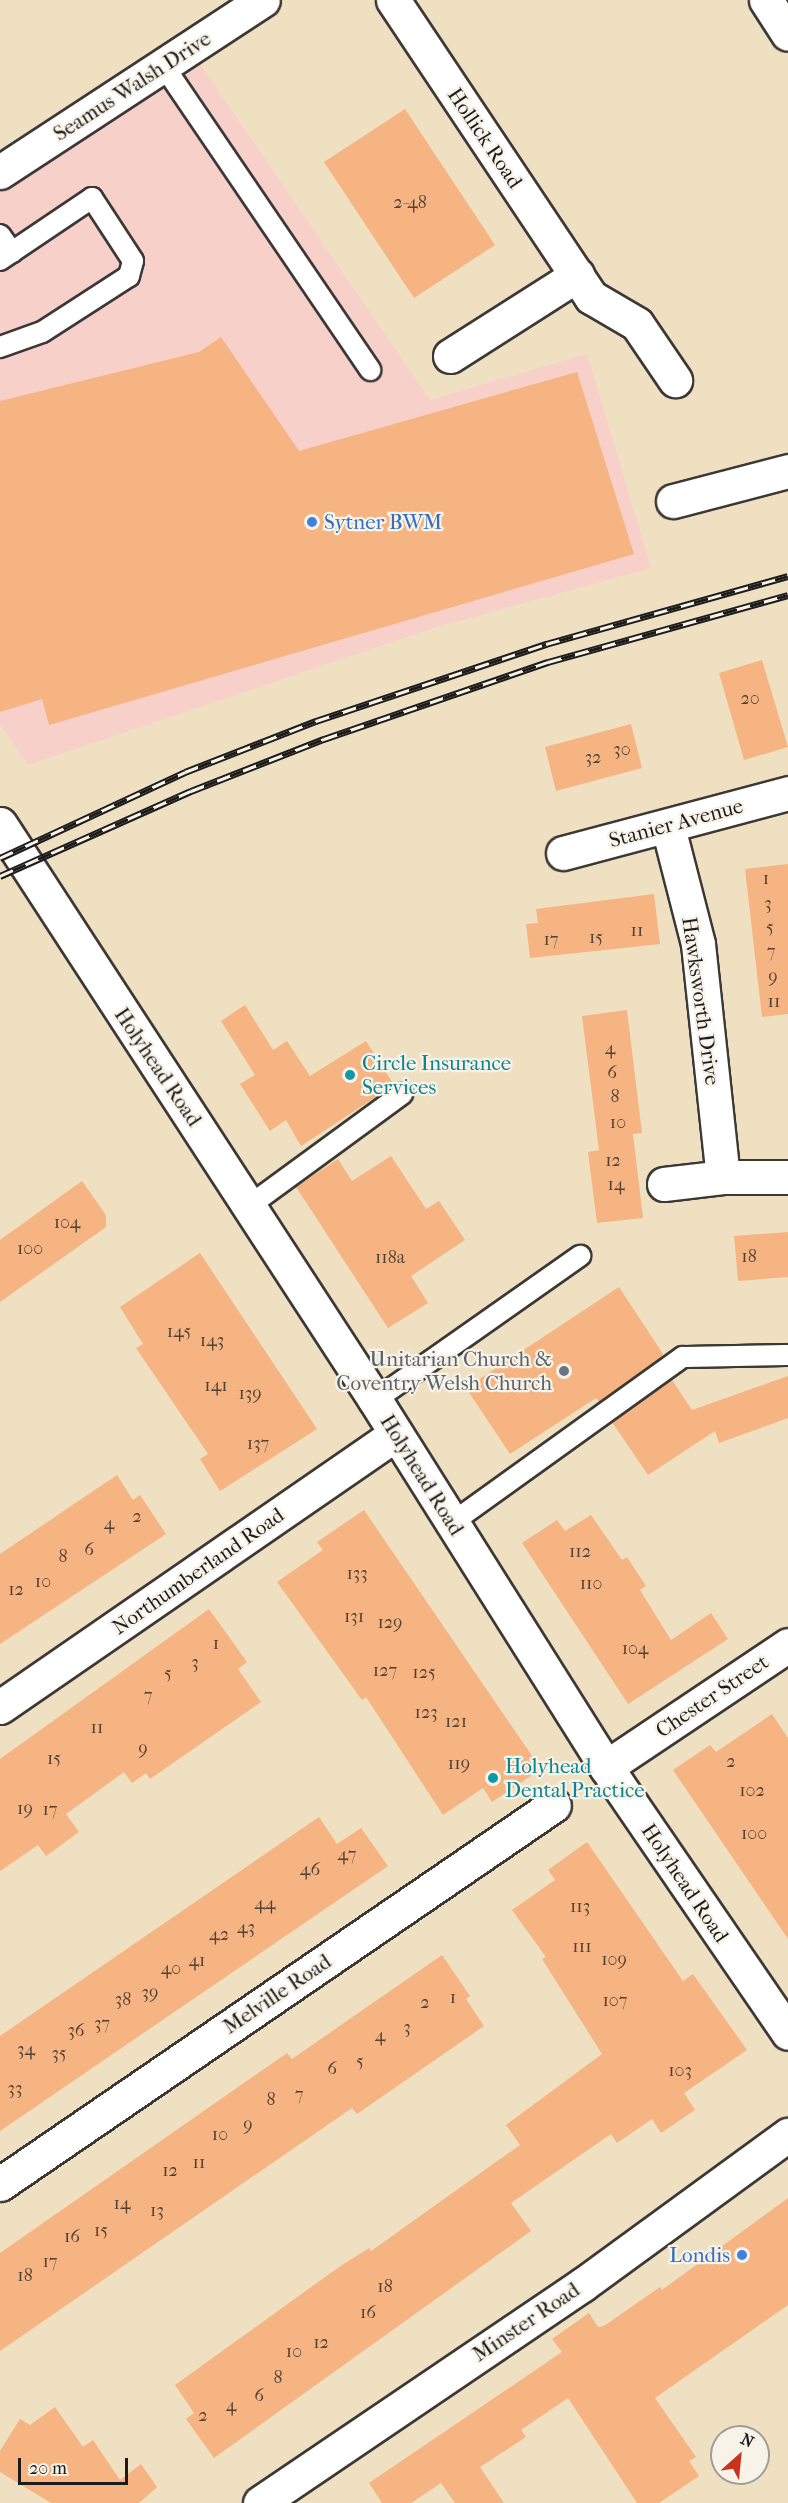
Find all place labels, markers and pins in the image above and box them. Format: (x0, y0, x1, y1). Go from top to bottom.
place label: Sytner BWM (324, 509, 442, 535)
marker: Sytner BWM (305, 515, 319, 529)
place label: Circle Insurance Services (362, 1050, 511, 1100)
marker: Circle Insurance Services (343, 1068, 357, 1082)
place label: Unitarian Church & Coventry Welsh Church (336, 1346, 552, 1396)
marker: Unitarian Church & Coventry Welsh Church (557, 1364, 571, 1378)
place label: Holyhead Dental Practice (505, 1753, 645, 1803)
marker: Holyhead Dental Practice (486, 1771, 500, 1785)
place label: Londis (669, 2242, 730, 2268)
marker: Londis (735, 2248, 749, 2262)

